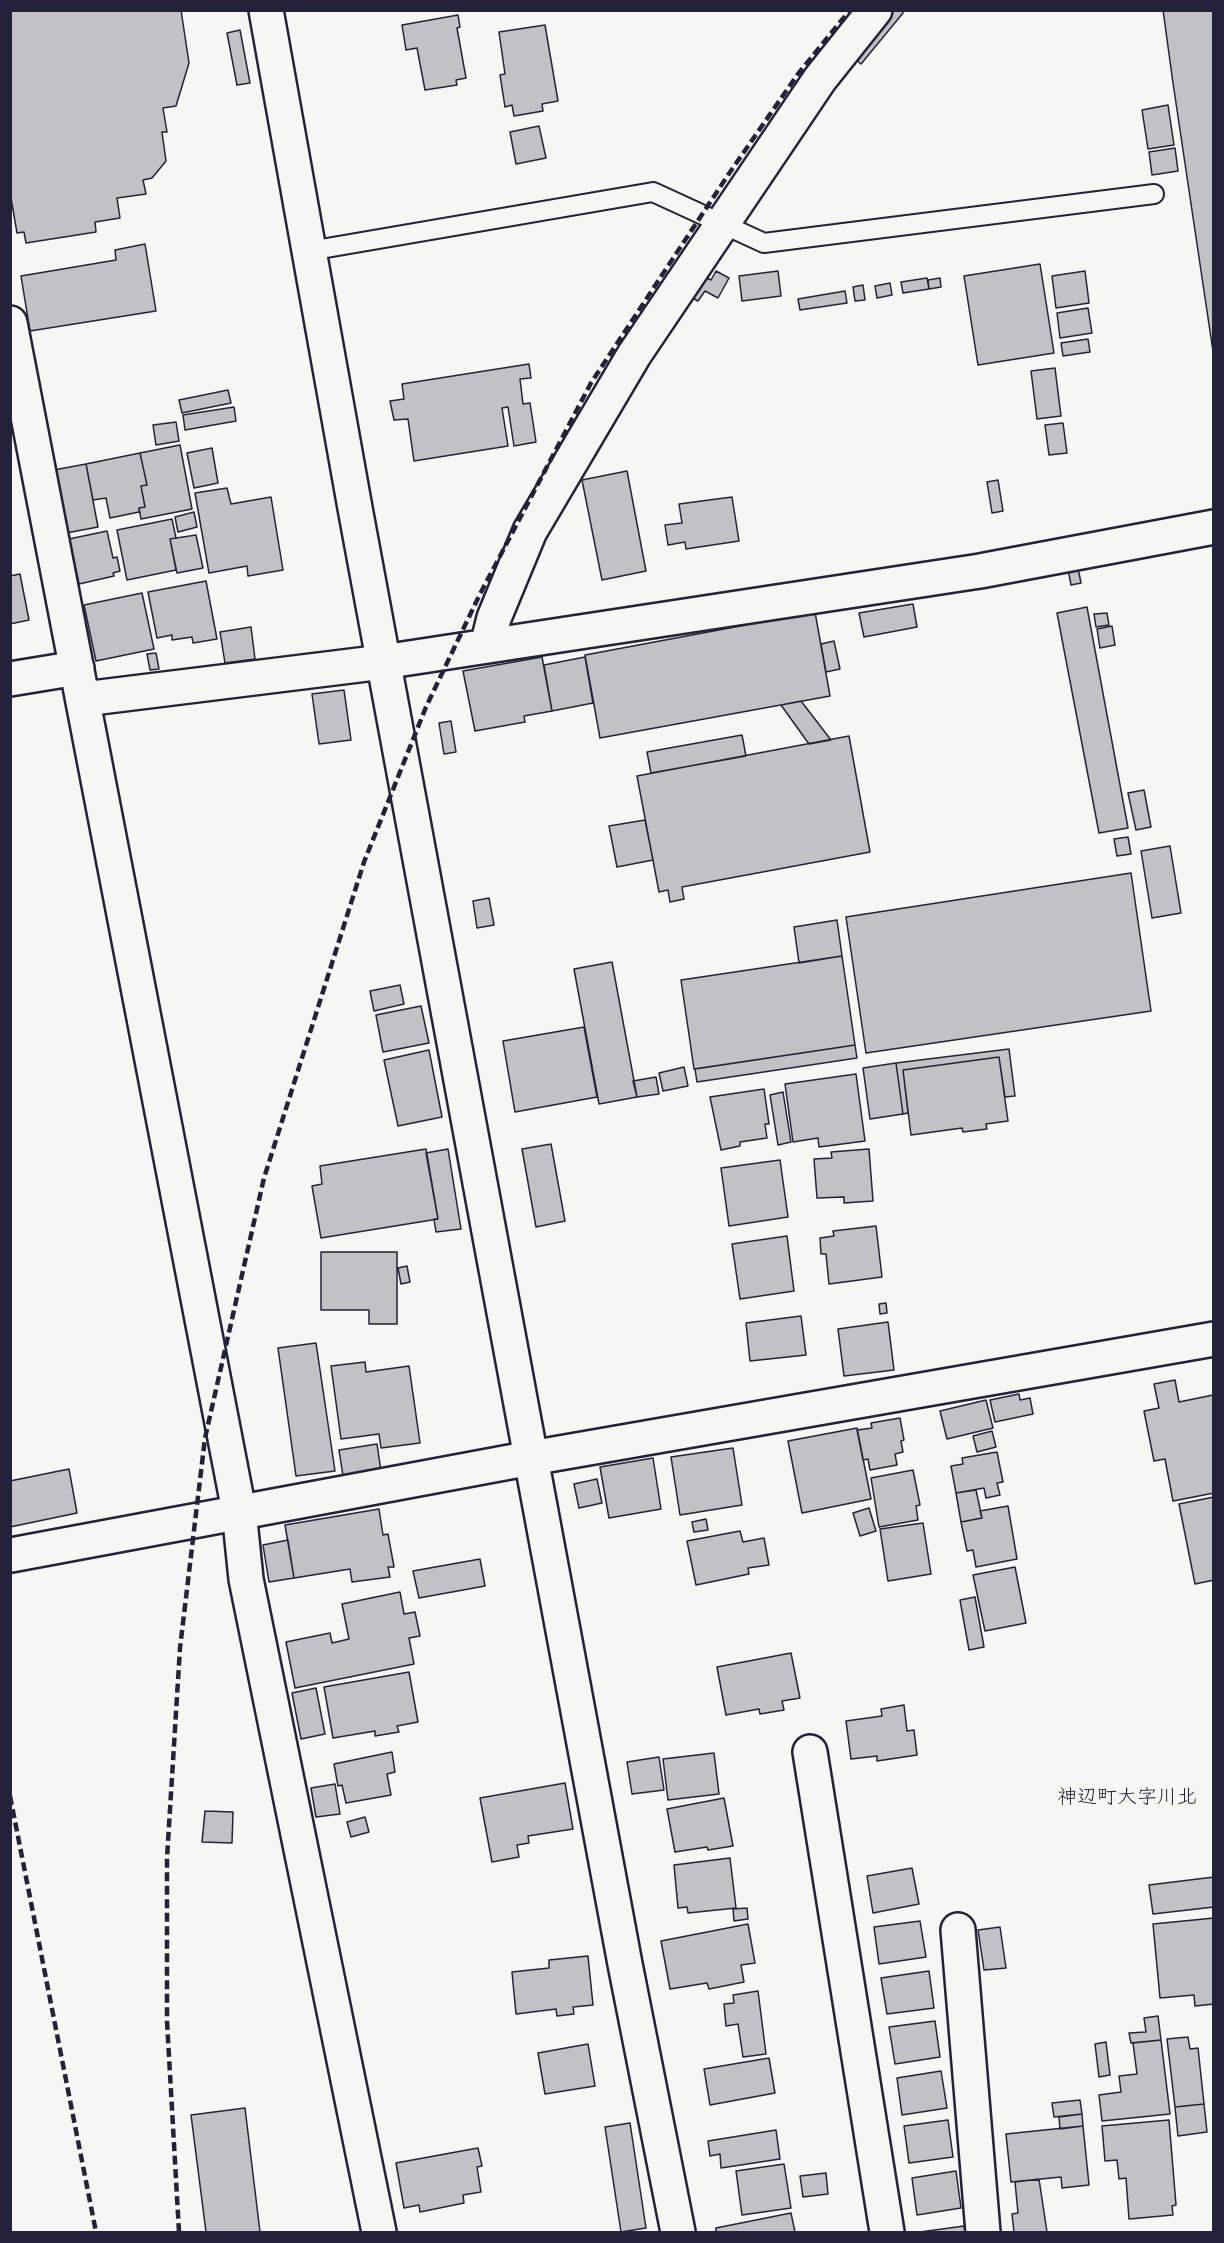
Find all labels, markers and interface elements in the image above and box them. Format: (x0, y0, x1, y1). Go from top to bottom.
district label: 神辺町大字川北 (1057, 1788, 1197, 1812)

